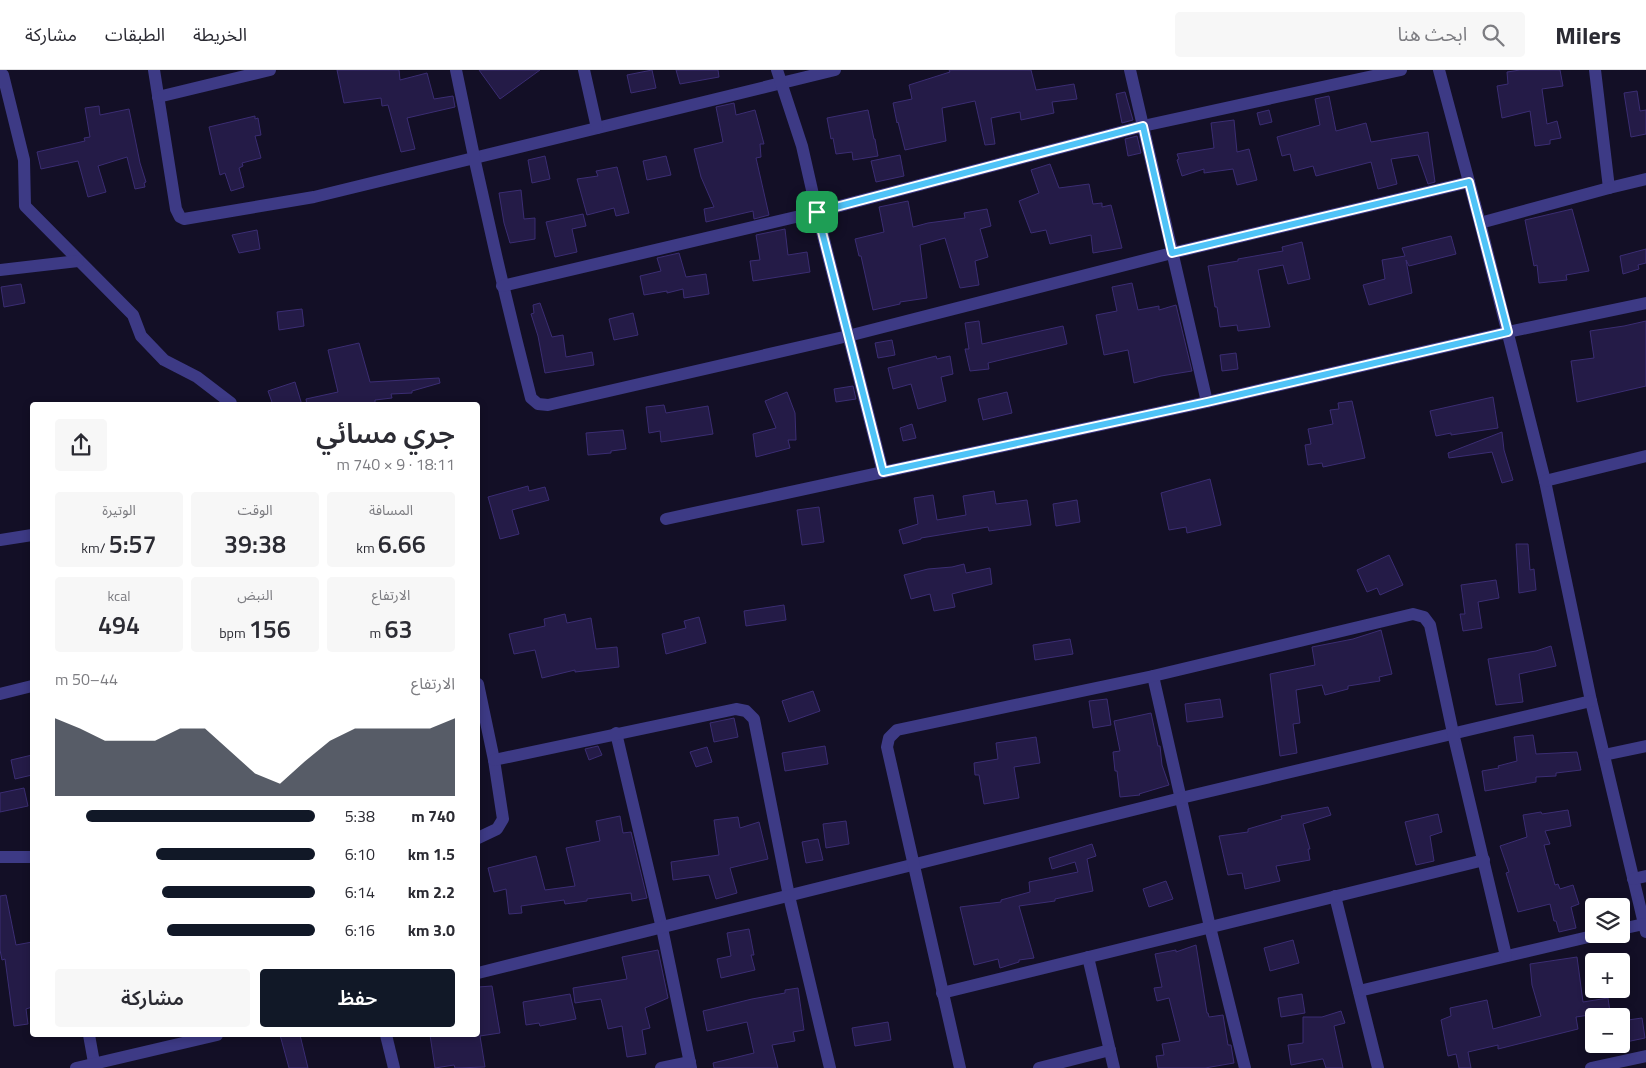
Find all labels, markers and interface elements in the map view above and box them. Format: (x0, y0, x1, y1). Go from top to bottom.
search box (1175, 12, 1525, 57)
text: Milers (1555, 17, 1621, 53)
text: ابحث هنا (1398, 19, 1467, 48)
text: مشاركة (25, 21, 77, 48)
text: الطبقات (105, 21, 165, 48)
text: الخريطة (193, 21, 247, 48)
icon: search (1479, 21, 1507, 49)
pin (796, 191, 838, 233)
icon: arrive (803, 198, 831, 226)
text: جري مسائي (316, 411, 455, 454)
button: share (55, 419, 107, 471)
text: 18:11 · 9 × 740 m (336, 452, 455, 476)
text: الوتيرة (102, 499, 136, 520)
text: الوقت (237, 499, 273, 520)
text: المسافة (369, 499, 413, 520)
text: 5:57 (109, 525, 157, 563)
text: 39:38 (224, 525, 286, 563)
text: 6.66 (378, 525, 426, 563)
text: /km (81, 537, 109, 558)
text: km (356, 537, 378, 558)
text: النبض (237, 584, 273, 605)
text: الارتفاع (372, 584, 410, 605)
text: kcal (108, 585, 130, 606)
text: 494 (98, 606, 140, 644)
text: 156 (249, 610, 291, 648)
text: 63 (384, 610, 412, 648)
text: bpm (219, 622, 249, 643)
text: m (370, 622, 384, 643)
text: 44–50 m (55, 667, 118, 691)
text: الارتفاع (411, 671, 455, 695)
text: 5:38 (345, 804, 375, 828)
text: 740 m (411, 804, 455, 828)
text: 6:10 (345, 842, 375, 866)
text: 1.5 km (408, 842, 455, 866)
text: 6:14 (345, 880, 375, 904)
text: 2.2 km (408, 880, 455, 904)
map controls (1585, 898, 1630, 1053)
button: layers (1585, 898, 1630, 943)
text: 6:16 (345, 918, 375, 942)
text: 3.0 km (408, 918, 455, 942)
button: + (1585, 953, 1630, 998)
button: مشاركة (55, 969, 250, 1027)
button: حفظ (260, 969, 455, 1027)
button: − (1585, 1008, 1630, 1053)

